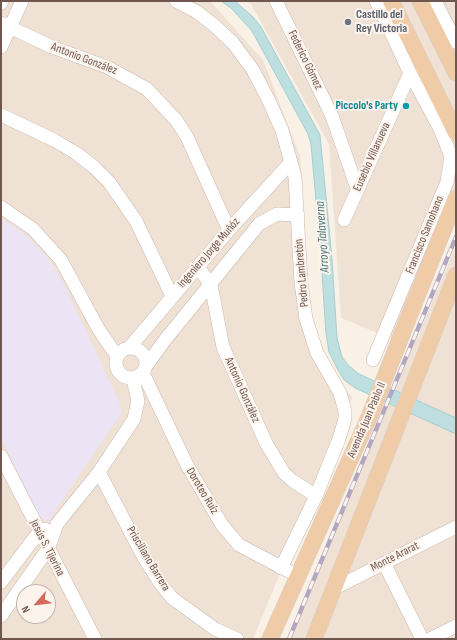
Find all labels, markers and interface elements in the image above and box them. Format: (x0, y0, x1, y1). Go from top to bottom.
place label: Castillo del Rey Victoria (356, 8, 407, 36)
marker: Castillo del Rey Victoria (343, 17, 353, 27)
street label: Federico Gómez (284, 28, 326, 92)
street label: Antonio González (49, 40, 119, 78)
place label: Piccolo's Party (335, 99, 398, 113)
marker: Piccolo's Party (401, 101, 411, 111)
street label: Eusebio Villanueva (350, 120, 394, 194)
street label: Francisco Samohano (403, 194, 447, 276)
water label: Arroyo Talaverna (313, 201, 333, 273)
street label: Ingeniero Jorge Muñóz (175, 215, 243, 291)
street label: Pedro Lambretón (292, 238, 312, 308)
street label: Antonio González (221, 355, 263, 425)
street label: Avenida Juan Pablo II (345, 380, 389, 460)
street label: Doroteo Ruíz (183, 465, 221, 517)
street label: Jesús S. Tijerina (27, 517, 67, 579)
street label: Prisciliano Barrera (123, 524, 173, 594)
street label: Monte Ararat (368, 539, 422, 575)
north arrow (16, 584, 56, 624)
text: N (19, 604, 33, 615)

